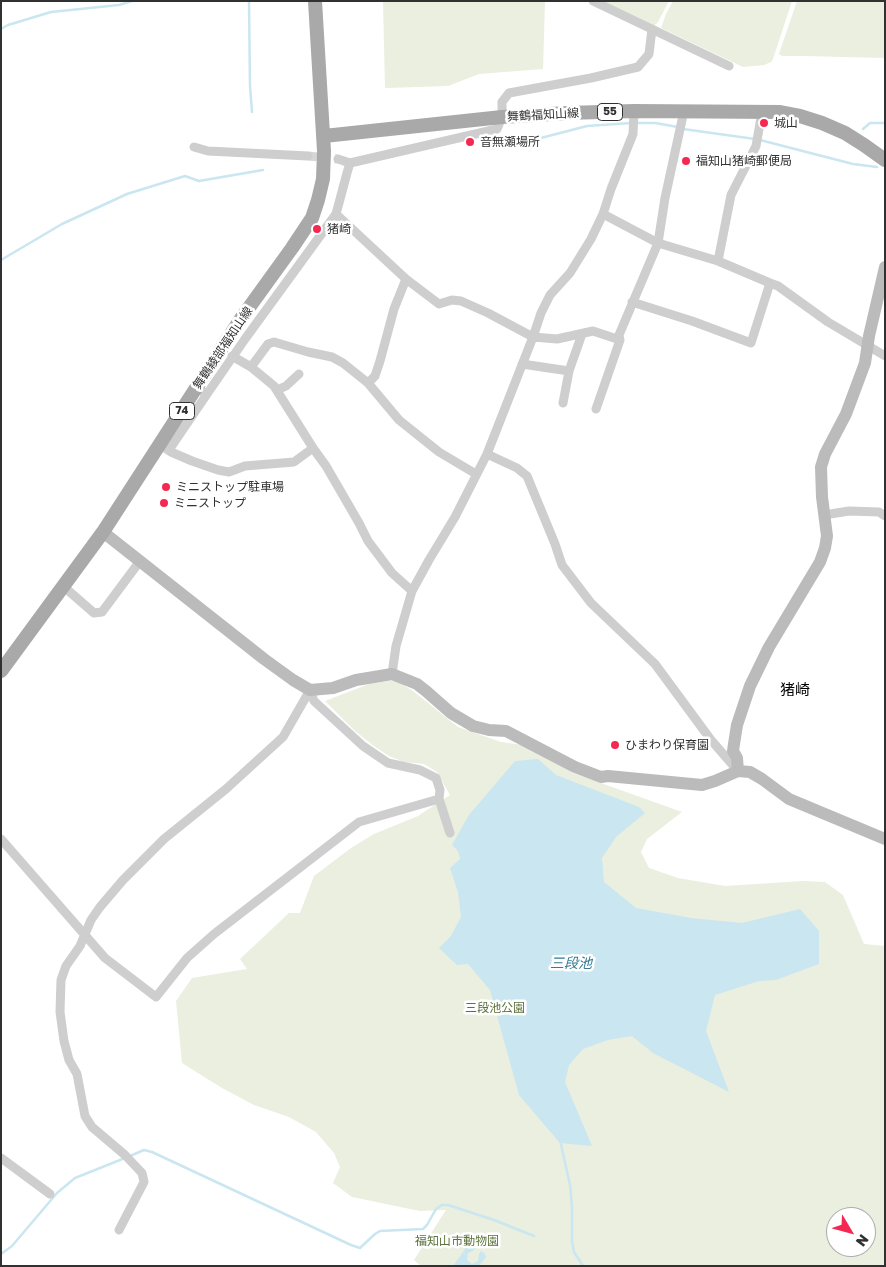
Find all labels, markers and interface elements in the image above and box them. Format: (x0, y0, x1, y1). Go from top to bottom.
road number: 55 (598, 104, 622, 120)
street label: 舞鶴福知山線 (507, 106, 579, 124)
place label: 城山 (774, 116, 798, 130)
marker: 城山 (758, 117, 770, 129)
place label: 音無瀬場所 (480, 135, 540, 149)
marker: 音無瀬場所 (464, 136, 476, 148)
place label: 福知山猪崎郵便局 (696, 154, 792, 168)
marker: 福知山猪崎郵便局 (680, 155, 692, 167)
place label: 猪崎 (327, 222, 351, 236)
marker: 猪崎 (311, 223, 323, 235)
street label: 舞鶴綾部福知山線 (190, 304, 256, 392)
road number: 74 (170, 402, 194, 420)
place label: ミニストップ駐車場 (176, 480, 284, 494)
marker: ミニストップ駐車場 (160, 481, 172, 493)
place label: ミニストップ (174, 496, 246, 510)
marker: ミニストップ (158, 497, 170, 509)
district label: 猪崎 (780, 681, 810, 699)
place label: ひまわり保育園 (625, 738, 709, 752)
marker: ひまわり保育園 (609, 739, 621, 751)
water label: 三段池 (550, 956, 592, 972)
park label: 三段池公園 (465, 1001, 525, 1015)
north arrow (826, 1207, 876, 1257)
text: N (853, 1231, 873, 1250)
park label: 福知山市動物園 (415, 1234, 499, 1248)

